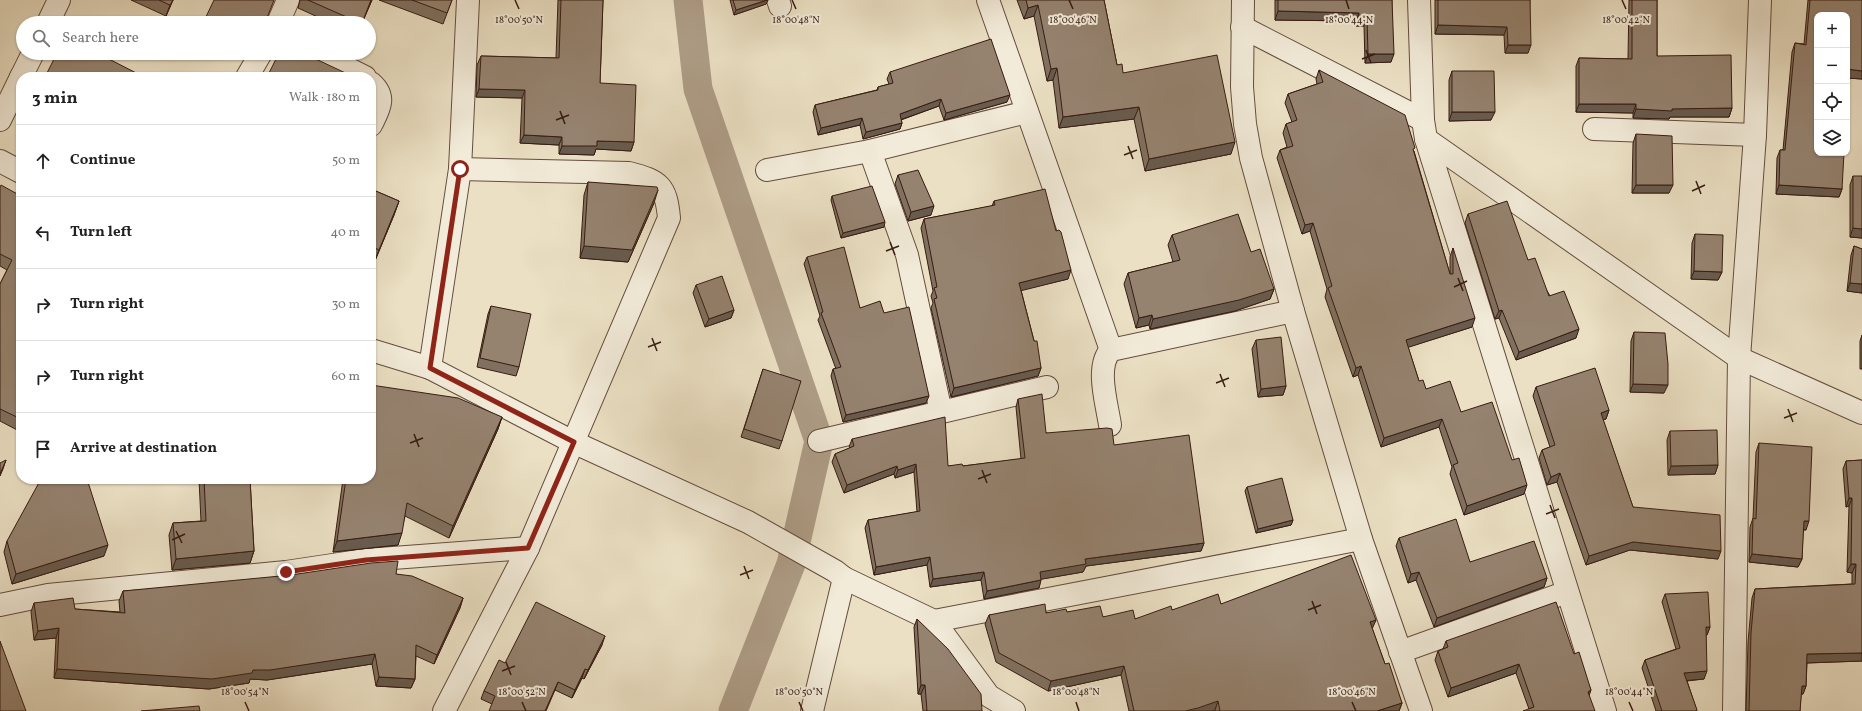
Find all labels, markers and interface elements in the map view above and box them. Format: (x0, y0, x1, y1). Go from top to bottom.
map controls (1814, 12, 1850, 156)
button: + (1814, 12, 1850, 48)
text: 18°00'50"N (495, 13, 543, 27)
text: 18°00'48"N (772, 13, 820, 27)
text: 18°00'46"N (1049, 13, 1097, 27)
text: 18°00'44"N (1325, 13, 1374, 27)
text: 18°00'42"N (1602, 13, 1650, 27)
search box (16, 16, 376, 60)
icon: search (30, 27, 52, 49)
text: Search here (62, 28, 139, 49)
button: − (1814, 48, 1850, 84)
button: locate (1814, 84, 1850, 120)
text: 3 min (32, 87, 78, 110)
text: Walk · 180 m (289, 89, 360, 107)
button: layers (1814, 120, 1850, 156)
icon: ahead (32, 150, 54, 172)
text: Continue (70, 150, 135, 171)
text: 50 m (332, 152, 360, 170)
route start (451, 160, 469, 178)
icon: left (32, 222, 54, 244)
text: Turn left (70, 222, 132, 243)
text: 40 m (331, 224, 360, 242)
icon: right (32, 294, 54, 316)
text: Turn right (70, 294, 144, 315)
text: 30 m (332, 296, 360, 314)
icon: right (32, 366, 54, 388)
text: Turn right (70, 366, 144, 387)
text: 60 m (332, 368, 360, 386)
icon: arrive (32, 438, 54, 460)
text: Arrive at destination (70, 438, 217, 459)
route end (277, 563, 295, 581)
text: 18°00'54"N (221, 685, 269, 699)
text: 18°00'52"N (498, 685, 546, 699)
text: 18°00'50"N (775, 685, 823, 699)
text: 18°00'48"N (1052, 685, 1100, 699)
text: 18°00'46"N (1328, 685, 1376, 699)
text: 18°00'44"N (1605, 685, 1654, 699)

